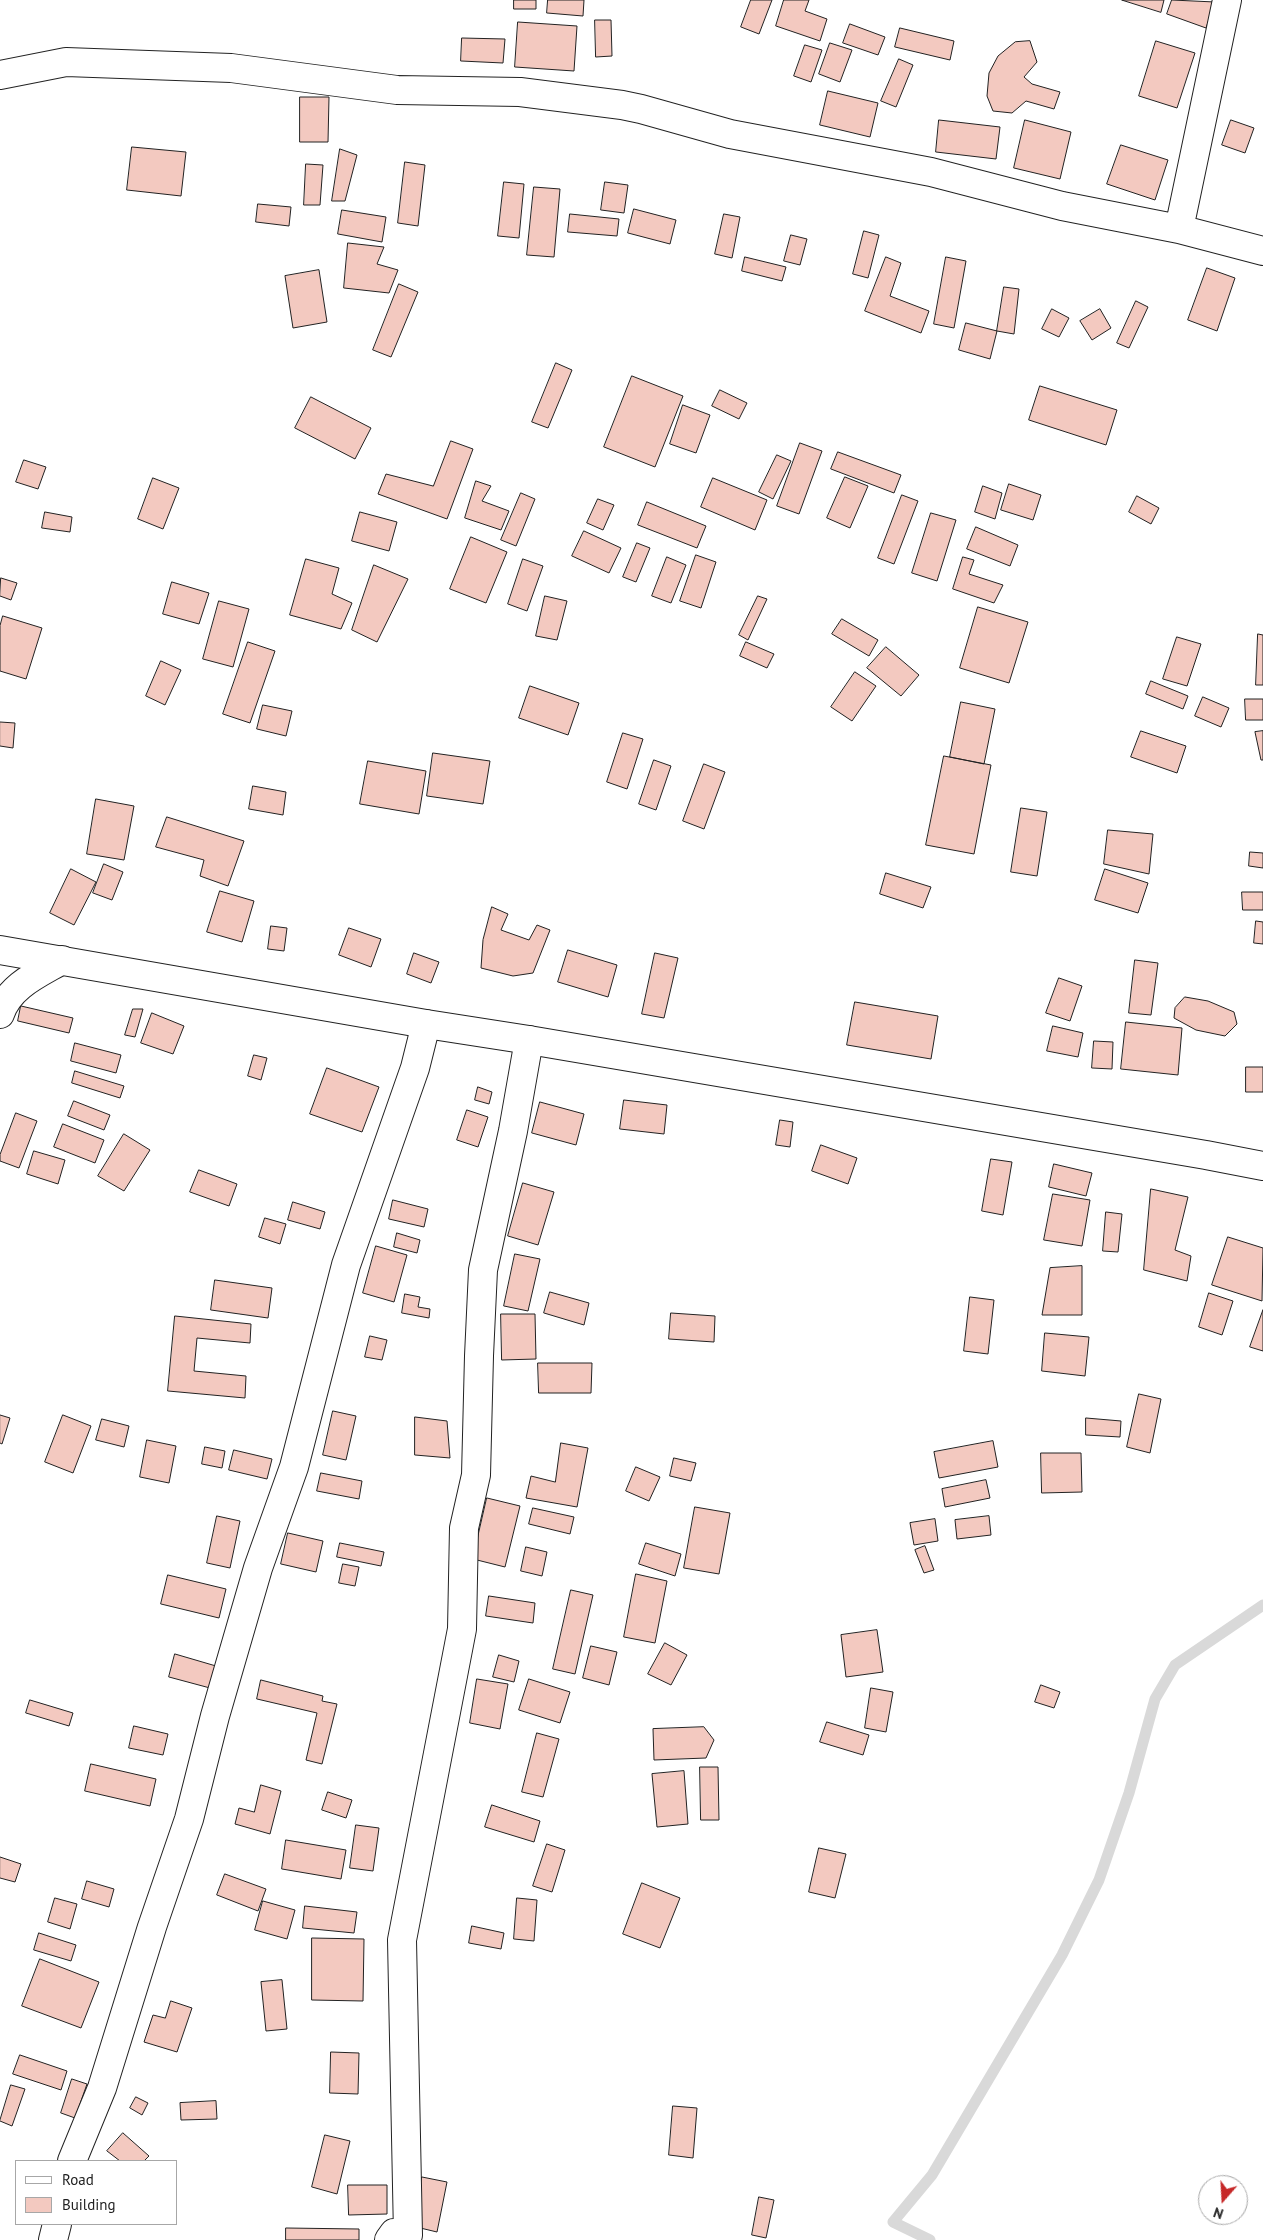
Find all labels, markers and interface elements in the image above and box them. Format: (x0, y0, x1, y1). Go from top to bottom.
legend (15, 2160, 178, 2225)
text: Road (62, 2170, 94, 2189)
north arrow (1198, 2175, 1248, 2225)
text: Building (62, 2195, 116, 2214)
text: N (1211, 2203, 1226, 2223)

